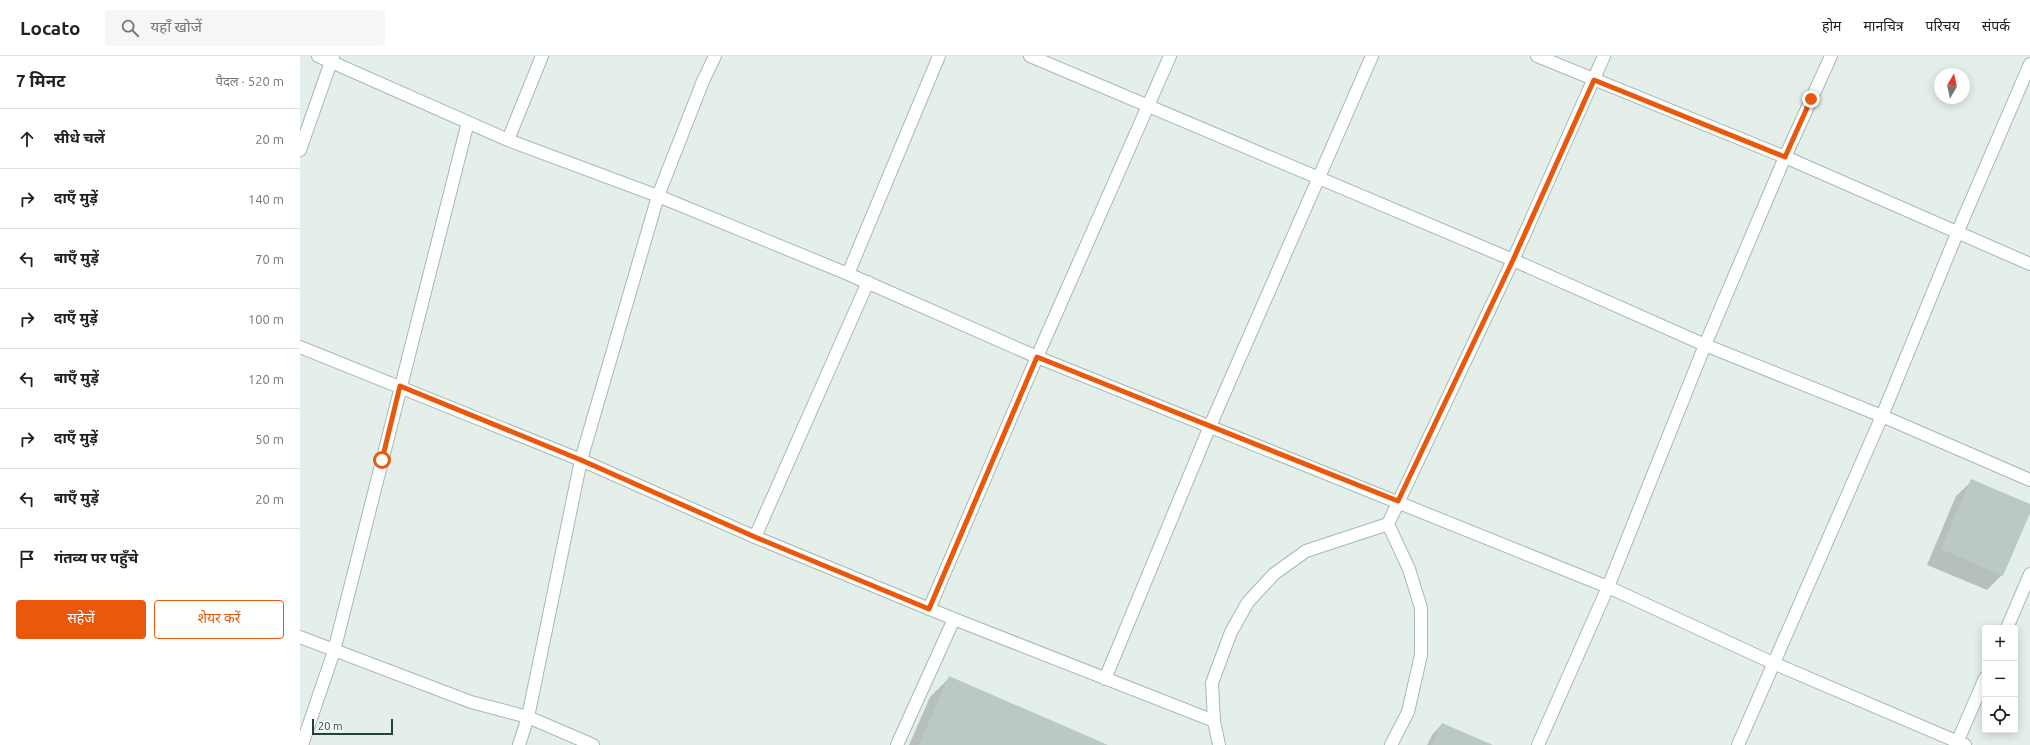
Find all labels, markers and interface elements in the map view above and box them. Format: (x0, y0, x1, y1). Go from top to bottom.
search box (105, 10, 385, 46)
text: Locato (20, 17, 81, 39)
icon: search (119, 17, 141, 39)
text: यहाँ खोजें (151, 18, 202, 35)
text: होम (1822, 18, 1841, 34)
text: मानचित्र (1863, 18, 1904, 34)
text: परिचय (1926, 18, 1960, 34)
text: संपर्क (1982, 18, 2010, 34)
north arrow (1934, 68, 1970, 104)
text: 7 मिनट (16, 71, 65, 90)
text: पैदल · 520 m (216, 74, 284, 88)
route end (1802, 90, 1820, 108)
icon: ahead (16, 128, 38, 150)
text: सीधे चलें (54, 129, 105, 146)
text: 20 m (255, 132, 284, 146)
icon: right (16, 188, 38, 210)
text: दाएँ मुड़ें (54, 189, 98, 206)
text: 140 m (248, 192, 284, 206)
icon: left (16, 248, 38, 270)
text: बाएँ मुड़ें (54, 249, 99, 266)
text: 70 m (255, 252, 284, 266)
icon: right (16, 308, 38, 330)
text: दाएँ मुड़ें (54, 309, 98, 326)
text: 100 m (248, 312, 284, 326)
icon: left (16, 368, 38, 390)
text: बाएँ मुड़ें (54, 369, 99, 386)
text: 120 m (248, 372, 284, 386)
icon: right (16, 428, 38, 450)
text: दाएँ मुड़ें (54, 429, 98, 446)
text: 50 m (255, 432, 284, 446)
route start (373, 451, 391, 469)
icon: left (16, 488, 38, 510)
text: बाएँ मुड़ें (54, 489, 99, 506)
text: 20 m (255, 492, 284, 506)
icon: arrive (16, 548, 38, 570)
text: गंतव्य पर पहुँचे (54, 549, 138, 566)
button: सहेजें (16, 600, 146, 639)
button: शेयर करें (154, 600, 284, 639)
map controls (1982, 625, 2018, 733)
button: + (1982, 625, 2018, 661)
button: − (1982, 661, 2018, 697)
button: locate (1982, 697, 2018, 733)
scale bar (312, 717, 393, 736)
text: 20 m (318, 720, 342, 732)

